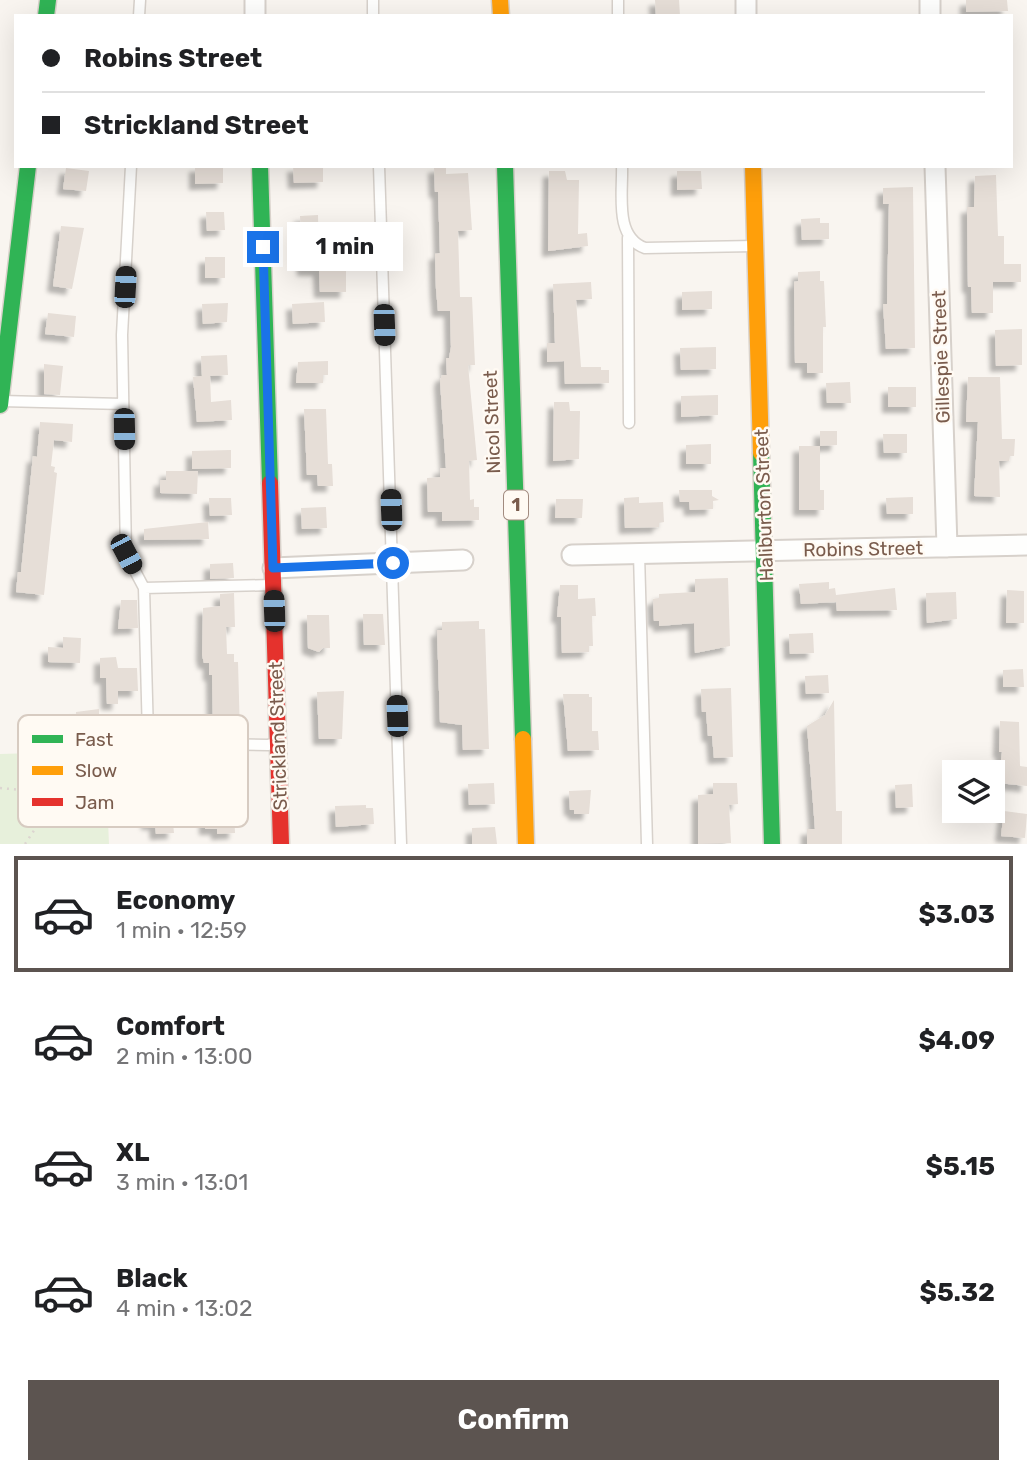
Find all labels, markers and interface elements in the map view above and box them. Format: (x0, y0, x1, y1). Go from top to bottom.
text: Robins Street (84, 43, 262, 74)
text: Strickland Street (84, 110, 309, 141)
callout: 1 min (288, 222, 403, 272)
route end (247, 231, 279, 263)
text: 1 min (316, 232, 374, 260)
car (114, 265, 137, 309)
street label: Gillespie Street (927, 289, 955, 424)
car (373, 304, 396, 346)
street label: Nicol Street (479, 369, 505, 474)
car (114, 408, 135, 450)
street label: Haliburton Street (750, 428, 778, 582)
car (380, 489, 403, 531)
road number: 1 (504, 490, 528, 520)
car (107, 531, 146, 577)
street label: Robins Street (803, 536, 924, 562)
route start (377, 547, 409, 579)
car (263, 590, 286, 632)
street label: Strickland Street (264, 661, 292, 811)
car (386, 695, 409, 737)
legend (18, 715, 248, 827)
text: Fast (75, 728, 114, 751)
text: Slow (75, 759, 117, 782)
map controls (942, 760, 1005, 823)
button: layers (942, 760, 1005, 823)
text: Jam (75, 791, 114, 814)
icon: car (32, 883, 95, 946)
text: Economy (116, 885, 235, 916)
text: $3.03 (918, 899, 995, 930)
text: 1 min · 12:59 (116, 916, 247, 944)
icon: car (32, 1009, 95, 1072)
text: Comfort (116, 1011, 225, 1042)
text: $4.09 (919, 1025, 995, 1056)
text: 2 min · 13:00 (116, 1042, 253, 1070)
icon: car (32, 1135, 95, 1198)
text: XL (116, 1137, 149, 1168)
text: $5.15 (926, 1151, 995, 1182)
text: 3 min · 13:01 (116, 1168, 248, 1196)
icon: car (32, 1261, 95, 1324)
text: Black (116, 1263, 188, 1294)
text: $5.32 (920, 1277, 995, 1308)
text: 4 min · 13:02 (116, 1294, 252, 1322)
button: Confirm (28, 1380, 999, 1460)

